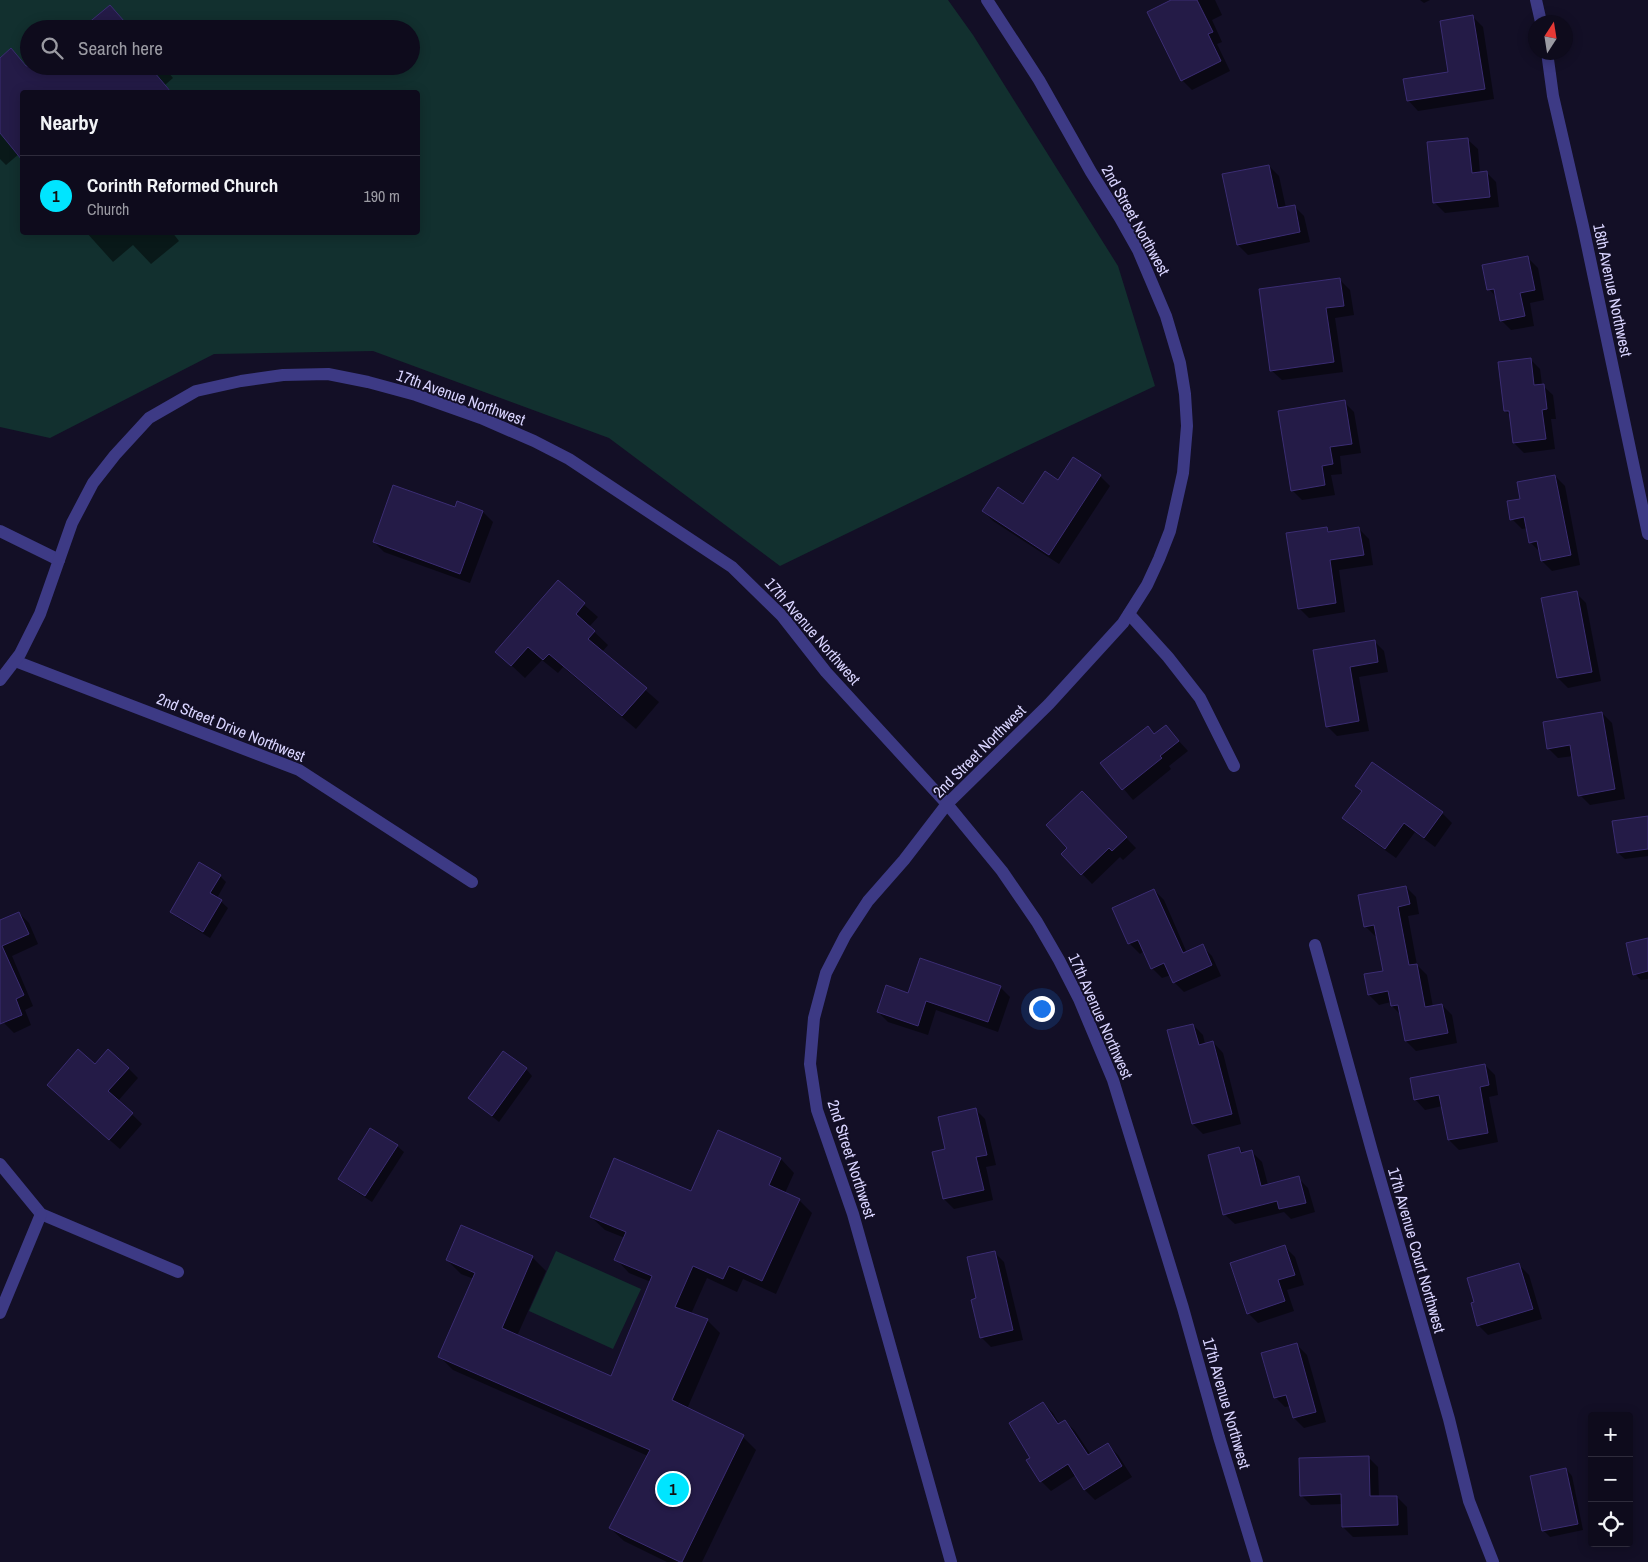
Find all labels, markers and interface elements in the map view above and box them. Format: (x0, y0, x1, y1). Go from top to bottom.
north arrow (1528, 15, 1573, 60)
search box (20, 20, 420, 75)
icon: search (38, 34, 66, 62)
text: Search here (78, 35, 163, 61)
text: Nearby (40, 108, 98, 137)
street label: 2nd Street Northwest (1097, 161, 1176, 280)
text: Corinth Reformed Church (87, 172, 278, 198)
text: 1 (52, 185, 60, 207)
text: 190 m (364, 185, 400, 207)
text: Church (87, 198, 129, 220)
street label: 18th Avenue Northwest (1588, 221, 1638, 359)
street label: 17th Avenue Northwest (394, 363, 529, 431)
street label: 17th Avenue Northwest (760, 573, 866, 690)
street label: 2nd Street Drive Northwest (154, 687, 309, 767)
street label: 2nd Street Northwest (928, 699, 1031, 802)
street label: 17th Avenue Northwest (1063, 950, 1139, 1083)
your location (1029, 996, 1055, 1022)
street label: 2nd Street Northwest (822, 1097, 882, 1221)
street label: 17th Avenue Court Northwest (1383, 1165, 1451, 1336)
street label: 17th Avenue Northwest (1198, 1335, 1256, 1471)
map controls (1588, 1412, 1633, 1547)
button: + (1588, 1412, 1633, 1457)
button: − (1588, 1457, 1633, 1502)
pin: 1 (657, 1470, 689, 1508)
button: locate (1588, 1502, 1633, 1547)

